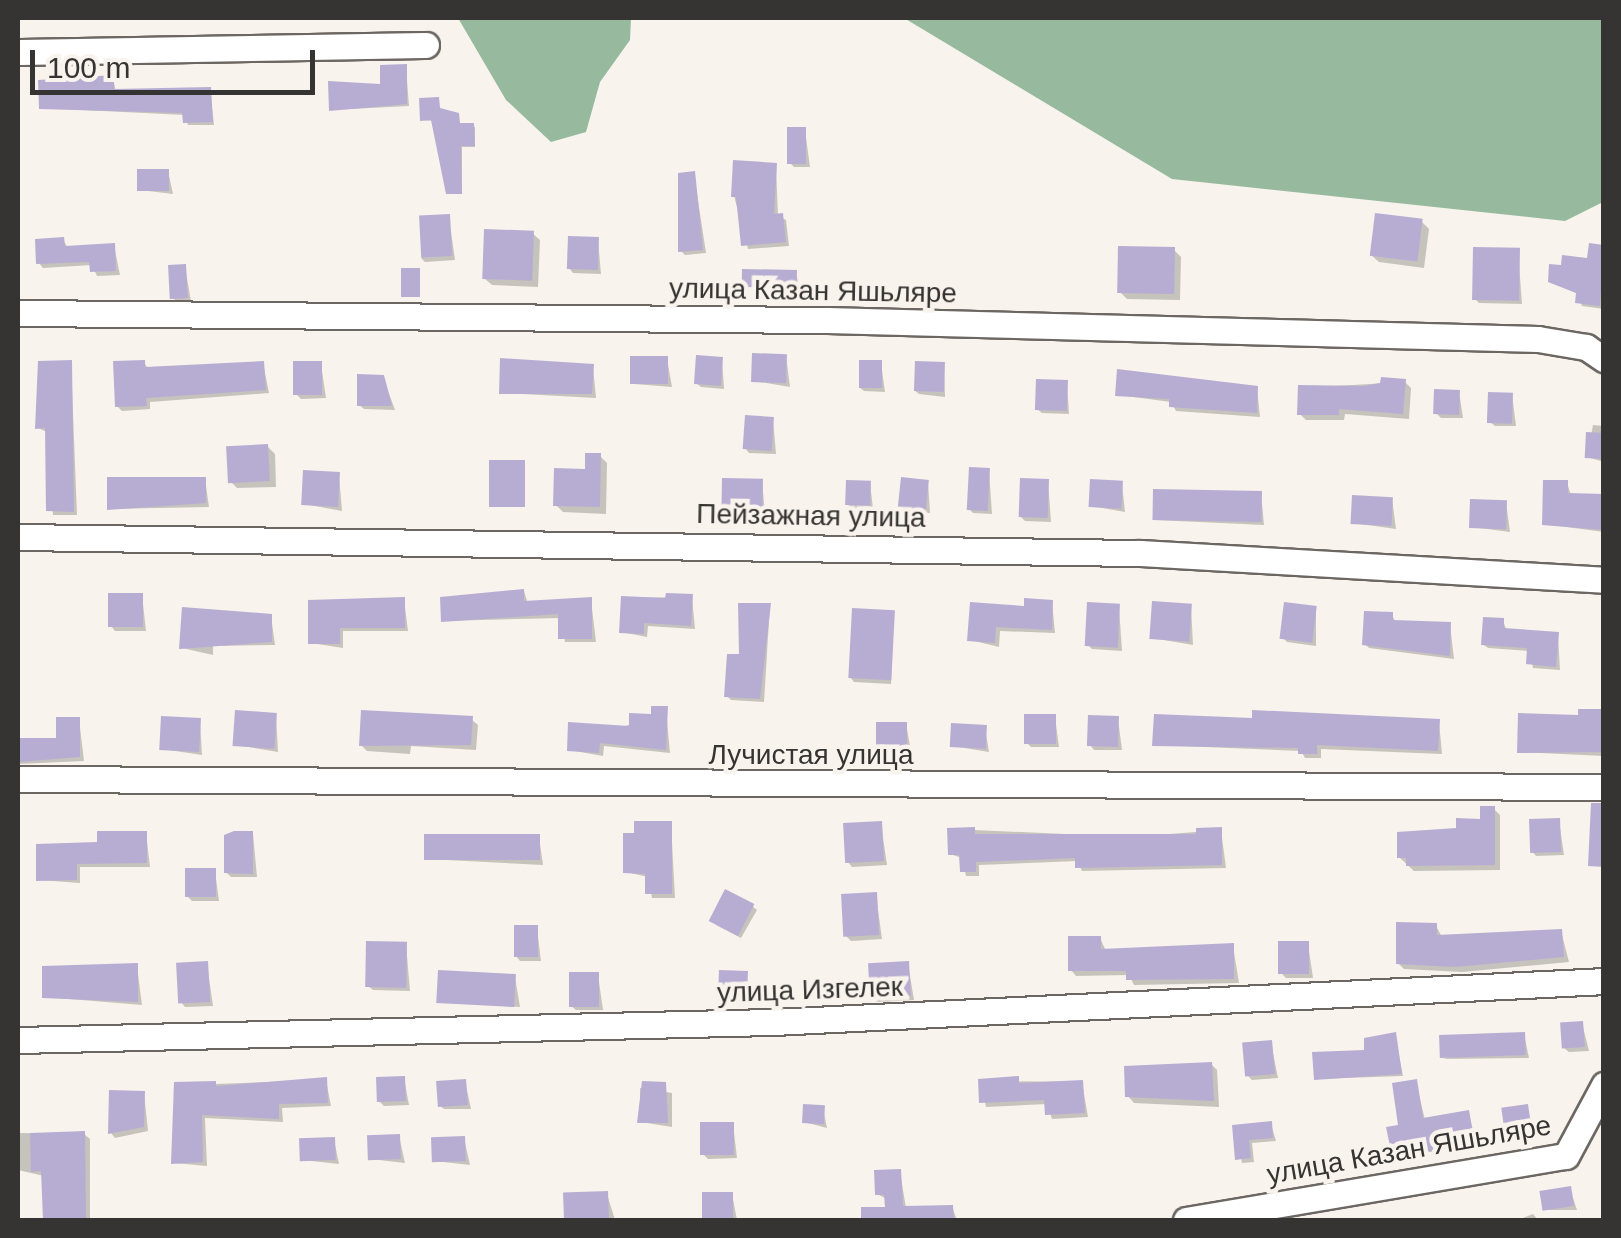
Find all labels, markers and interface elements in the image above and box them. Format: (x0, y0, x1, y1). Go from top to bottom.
scale bar (35, 30, 320, 92)
text: 100 m (47, 51, 130, 84)
street label: улица Казан Яшьляре (669, 272, 957, 310)
street label: Пейзажная улица (696, 497, 926, 535)
street label: Лучистая улица (709, 738, 913, 772)
street label: улица Изгелек (716, 970, 904, 1010)
street label: улица Казан Яшьляре (1264, 1108, 1554, 1192)

